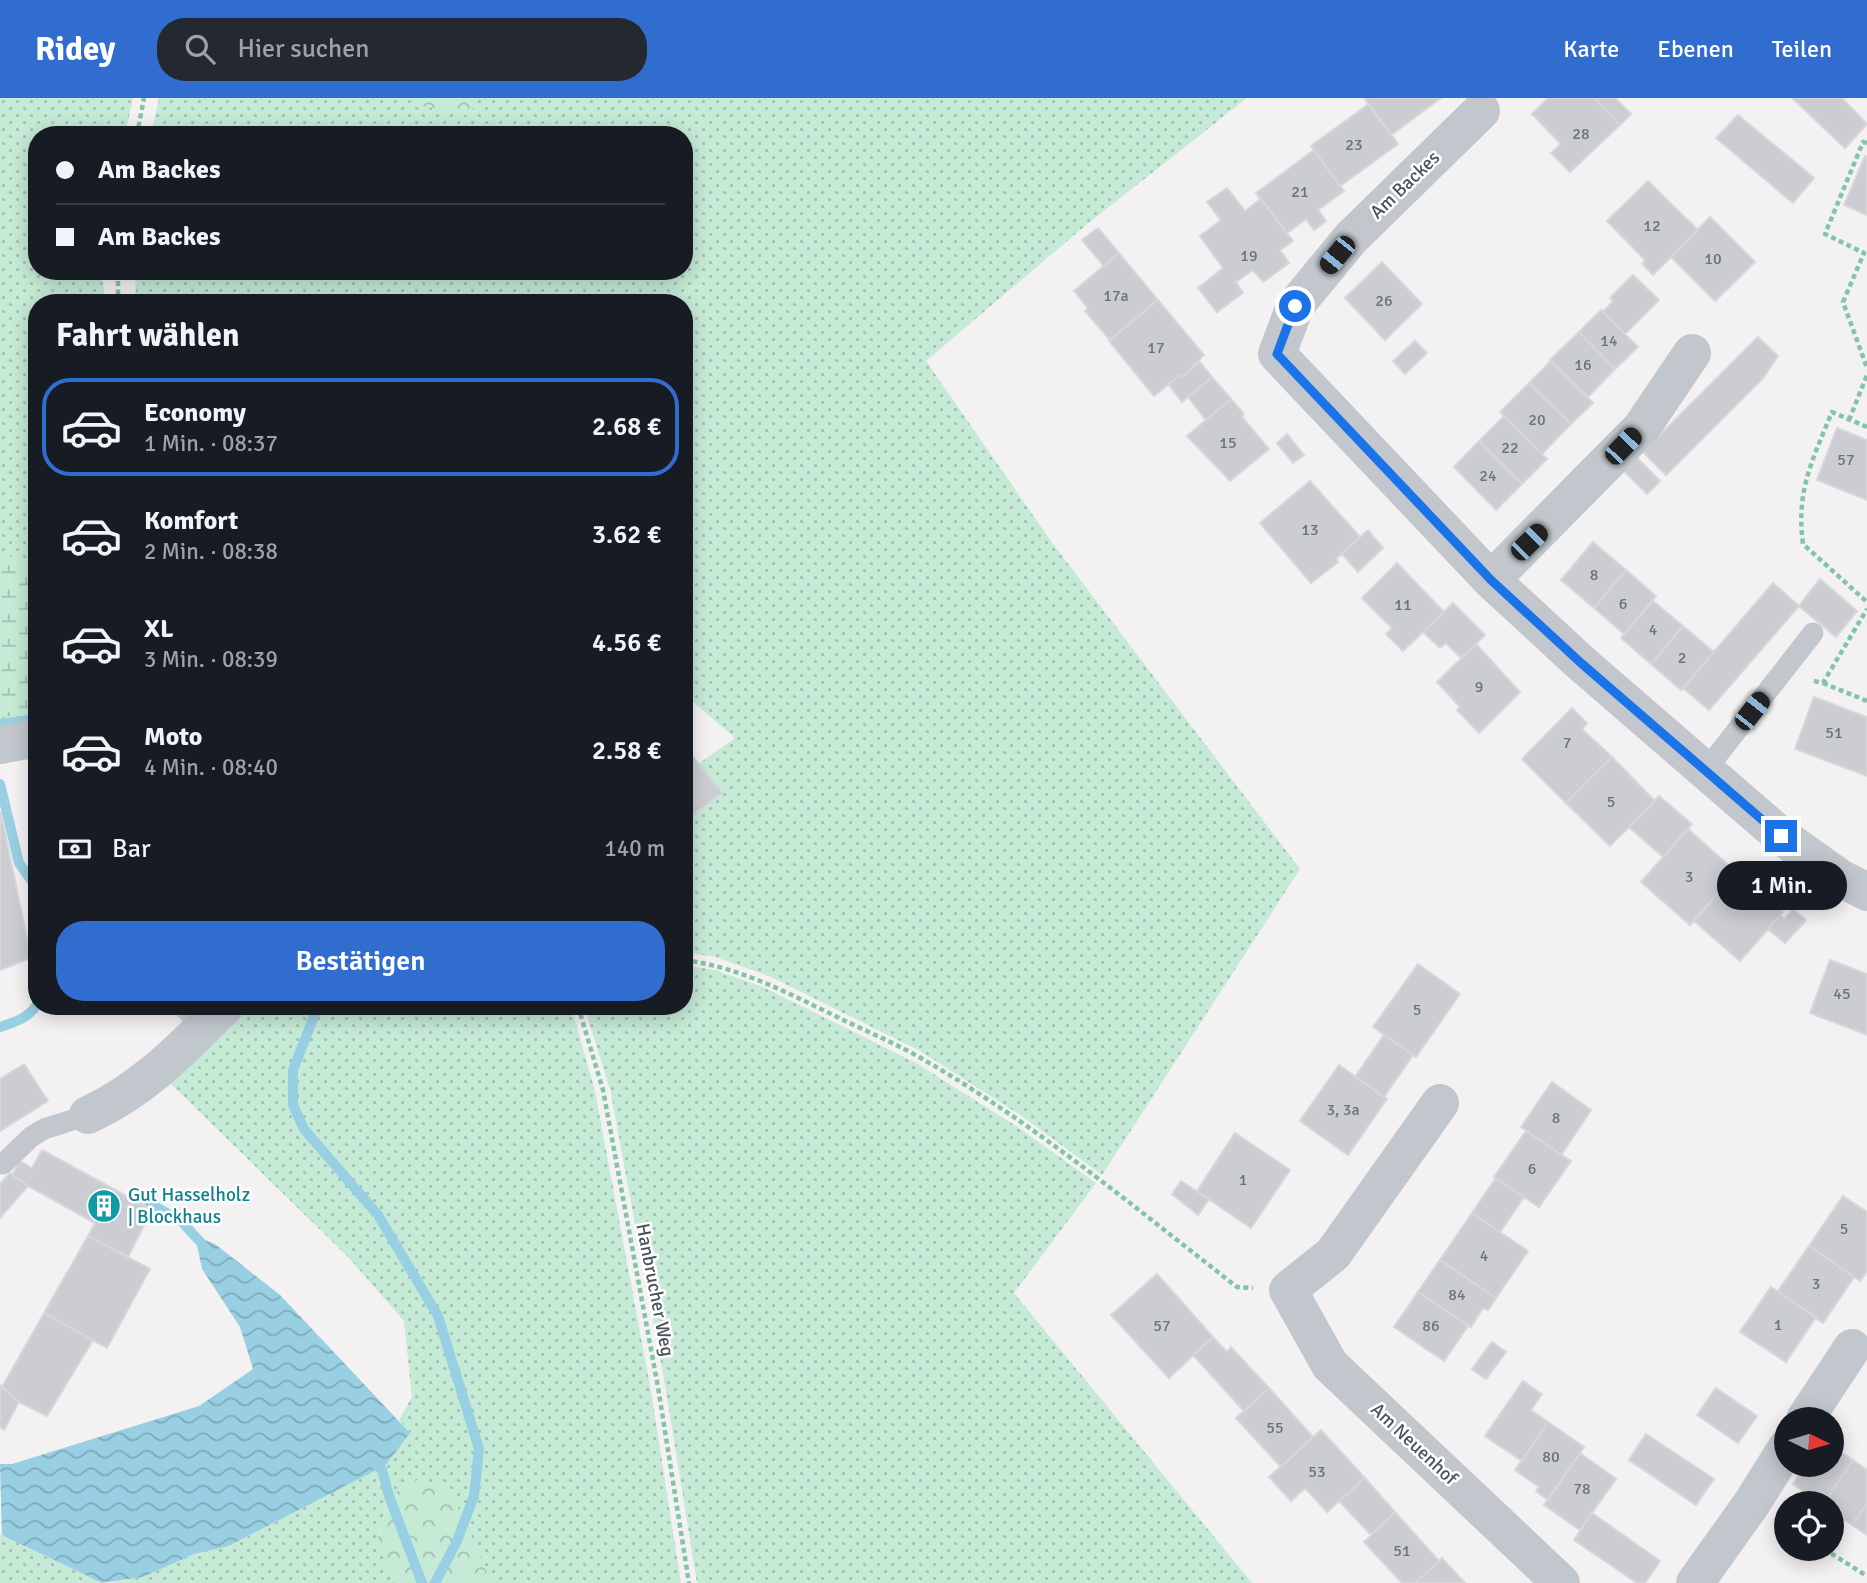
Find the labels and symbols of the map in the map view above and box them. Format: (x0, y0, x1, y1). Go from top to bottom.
house number: 28 (1572, 124, 1590, 144)
house number: 23 (1345, 135, 1363, 155)
street label: Am Backes (1365, 146, 1445, 224)
house number: 21 (1291, 182, 1309, 202)
house number: 12 (1643, 216, 1661, 236)
car (1316, 232, 1359, 278)
house number: 19 (1240, 246, 1258, 266)
house number: 10 (1704, 249, 1722, 269)
house number: 17a (1103, 286, 1129, 306)
route start (1279, 290, 1311, 322)
house number: 26 (1375, 291, 1393, 311)
house number: 14 (1600, 331, 1618, 351)
house number: 17 (1147, 338, 1165, 358)
house number: 16 (1574, 355, 1592, 375)
house number: 20 (1528, 410, 1546, 430)
car (1601, 424, 1646, 468)
house number: 15 (1219, 433, 1237, 453)
house number: 22 (1501, 438, 1519, 458)
house number: 57 (1837, 450, 1855, 470)
house number: 24 (1479, 466, 1497, 486)
house number: 13 (1301, 520, 1319, 540)
car (1507, 520, 1552, 564)
house number: 8 (1590, 565, 1598, 585)
house number: 6 (1619, 594, 1627, 614)
house number: 11 (1394, 595, 1412, 615)
house number: 4 (1649, 620, 1658, 640)
house number: 2 (1678, 648, 1686, 668)
house number: 9 (1475, 677, 1483, 697)
car (1731, 688, 1774, 734)
house number: 51 (1825, 723, 1843, 743)
house number: 7 (1563, 733, 1571, 753)
house number: 5 (1607, 792, 1615, 812)
route end (1765, 820, 1797, 852)
callout: 1 Min. (1716, 860, 1846, 910)
house number: 3 (1685, 867, 1693, 887)
house number: 45 (1833, 984, 1851, 1004)
house number: 5 (1413, 1000, 1421, 1020)
house number: 3, 3a (1326, 1100, 1360, 1120)
house number: 8 (1552, 1108, 1560, 1128)
house number: 6 (1528, 1159, 1536, 1179)
house number: 1 (1239, 1170, 1247, 1190)
place label: Gut Hasselholz | Blockhaus (128, 1183, 250, 1229)
building icon: Gut Hasselholz | Blockhaus (85, 1187, 123, 1225)
house number: 5 (1840, 1219, 1848, 1239)
street label: Hanbrucher Weg (630, 1221, 680, 1359)
house number: 4 (1480, 1246, 1489, 1266)
house number: 3 (1812, 1274, 1820, 1294)
house number: 84 (1448, 1285, 1466, 1305)
house number: 1 (1774, 1315, 1782, 1335)
house number: 57 (1153, 1316, 1171, 1336)
house number: 86 (1422, 1316, 1440, 1336)
street label: Am Neuenhof (1366, 1398, 1464, 1491)
north arrow (1774, 1407, 1844, 1477)
house number: 55 (1266, 1418, 1284, 1438)
house number: 80 (1542, 1447, 1560, 1467)
house number: 53 (1308, 1462, 1326, 1482)
house number: 78 (1573, 1479, 1591, 1499)
house number: 51 (1393, 1541, 1411, 1561)

